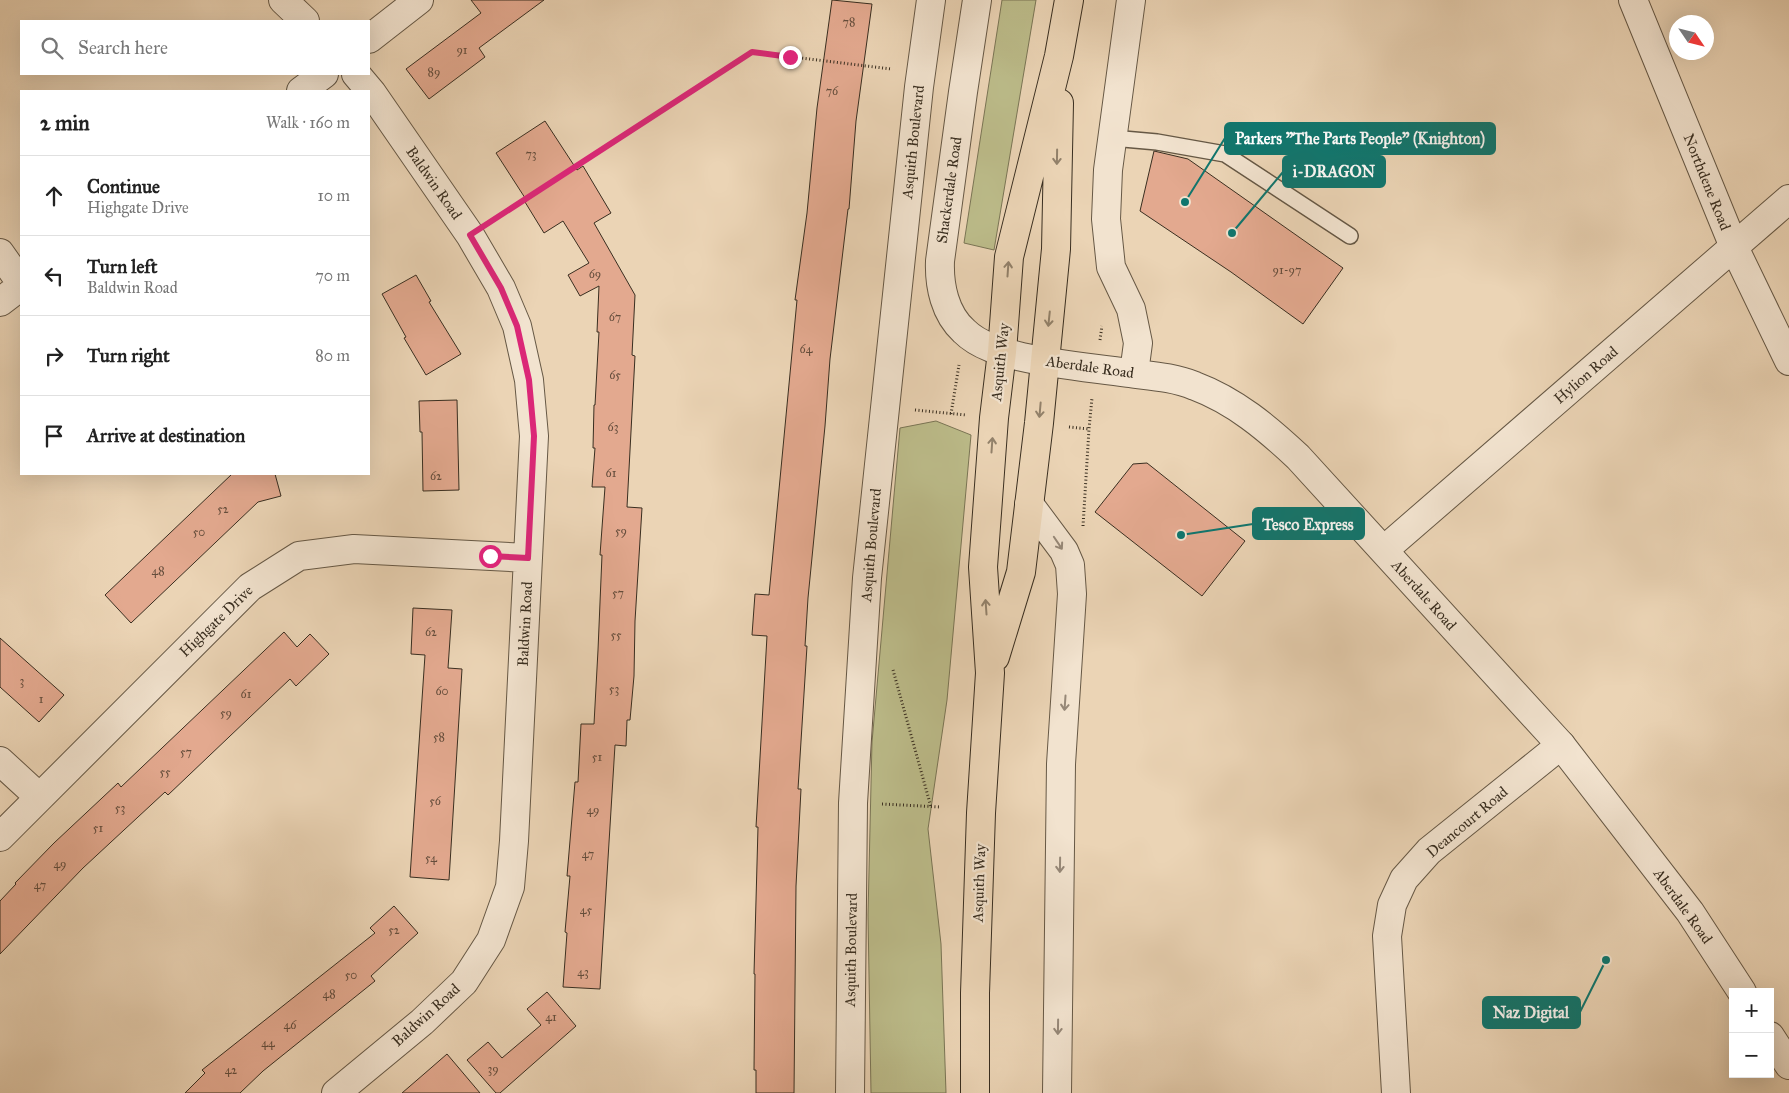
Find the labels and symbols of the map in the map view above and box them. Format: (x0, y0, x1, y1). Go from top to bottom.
house number: 78 (843, 15, 855, 29)
north arrow (1669, 15, 1714, 60)
house number: 91 (456, 43, 468, 57)
route end (779, 46, 802, 69)
house number: 89 (428, 65, 440, 79)
house number: 76 (826, 84, 839, 98)
street label: Asquith Boulevard (898, 84, 929, 201)
callout: Parkers "The Parts People" (Knighton) (1225, 123, 1495, 154)
text: Parkers "The Parts People" (Knighton) (1235, 129, 1486, 149)
street label: Northdene Road (1679, 131, 1735, 233)
street label: Shackerdale Road (933, 135, 965, 245)
street label: Baldwin Road (402, 143, 466, 223)
house number: 73 (525, 147, 537, 161)
one-way arrow (1053, 149, 1062, 165)
callout: i-DRAGON (1283, 156, 1385, 187)
text: i-DRAGON (1293, 162, 1376, 181)
one-way arrow (1003, 261, 1013, 277)
house number: 91-97 (1273, 263, 1301, 277)
house number: 69 (589, 267, 601, 281)
house number: 67 (609, 310, 621, 324)
one-way arrow (1044, 311, 1054, 327)
street label: Asquith Way (987, 321, 1014, 403)
house number: 64 (800, 342, 813, 356)
street label: Hylion Road (1550, 342, 1622, 408)
street label: Aberdale Road (1044, 352, 1136, 382)
house number: 65 (609, 368, 621, 382)
one-way arrow (1035, 402, 1045, 418)
house number: 63 (608, 420, 619, 434)
one-way arrow (988, 437, 997, 453)
house number: 61 (606, 466, 617, 480)
house number: 62 (430, 469, 442, 483)
street label: Asquith Boulevard (857, 487, 886, 604)
house number: 52 (217, 502, 229, 516)
callout: Tesco Express (1253, 508, 1364, 539)
text: Tesco Express (1261, 515, 1354, 535)
house number: 59 (615, 524, 627, 538)
house number: 50 (193, 525, 205, 539)
one-way arrow (1053, 536, 1063, 550)
route start (479, 545, 502, 568)
street label: Aberdale Road (1387, 555, 1461, 634)
house number: 48 (151, 564, 165, 578)
street label: Highgate Drive (175, 581, 257, 661)
street label: Baldwin Road (514, 581, 536, 667)
house number: 57 (612, 586, 624, 600)
one-way arrow (981, 599, 990, 615)
house number: 62 (425, 625, 437, 639)
house number: 55 (610, 628, 622, 642)
house number: 3 (20, 674, 25, 688)
house number: 53 (609, 682, 619, 696)
house number: 60 (435, 684, 449, 698)
house number: 61 (241, 687, 252, 701)
house number: 1 (39, 692, 44, 706)
one-way arrow (1061, 694, 1070, 710)
house number: 59 (220, 706, 232, 720)
house number: 58 (433, 730, 445, 744)
house number: 57 (180, 745, 192, 759)
house number: 51 (592, 750, 602, 764)
house number: 55 (159, 765, 171, 779)
street label: Deancourt Road (1423, 782, 1512, 861)
house number: 56 (429, 794, 442, 808)
house number: 53 (115, 801, 125, 815)
house number: 49 (586, 803, 600, 817)
house number: 51 (93, 821, 103, 835)
street label: Asquith Way (969, 843, 990, 924)
house number: 47 (582, 847, 594, 861)
house number: 54 (425, 851, 437, 865)
one-way arrow (1055, 856, 1065, 873)
house number: 49 (53, 857, 67, 871)
street label: Aberdale Road (1649, 864, 1717, 947)
house number: 47 (34, 878, 46, 892)
street label: Asquith Boulevard (841, 892, 862, 1008)
house number: 45 (580, 903, 593, 917)
house number: 52 (388, 923, 400, 937)
house number: 43 (577, 965, 589, 979)
house number: 50 (345, 968, 357, 982)
street label: Baldwin Road (388, 980, 464, 1050)
house number: 48 (322, 987, 336, 1001)
callout: Naz Digital (1483, 997, 1580, 1028)
text: Naz Digital (1493, 1003, 1570, 1023)
house number: 41 (545, 1010, 557, 1024)
house number: 46 (284, 1018, 297, 1032)
one-way arrow (1053, 1019, 1063, 1035)
house number: 44 (261, 1036, 275, 1050)
house number: 39 (487, 1062, 499, 1076)
house number: 42 (225, 1063, 237, 1077)

